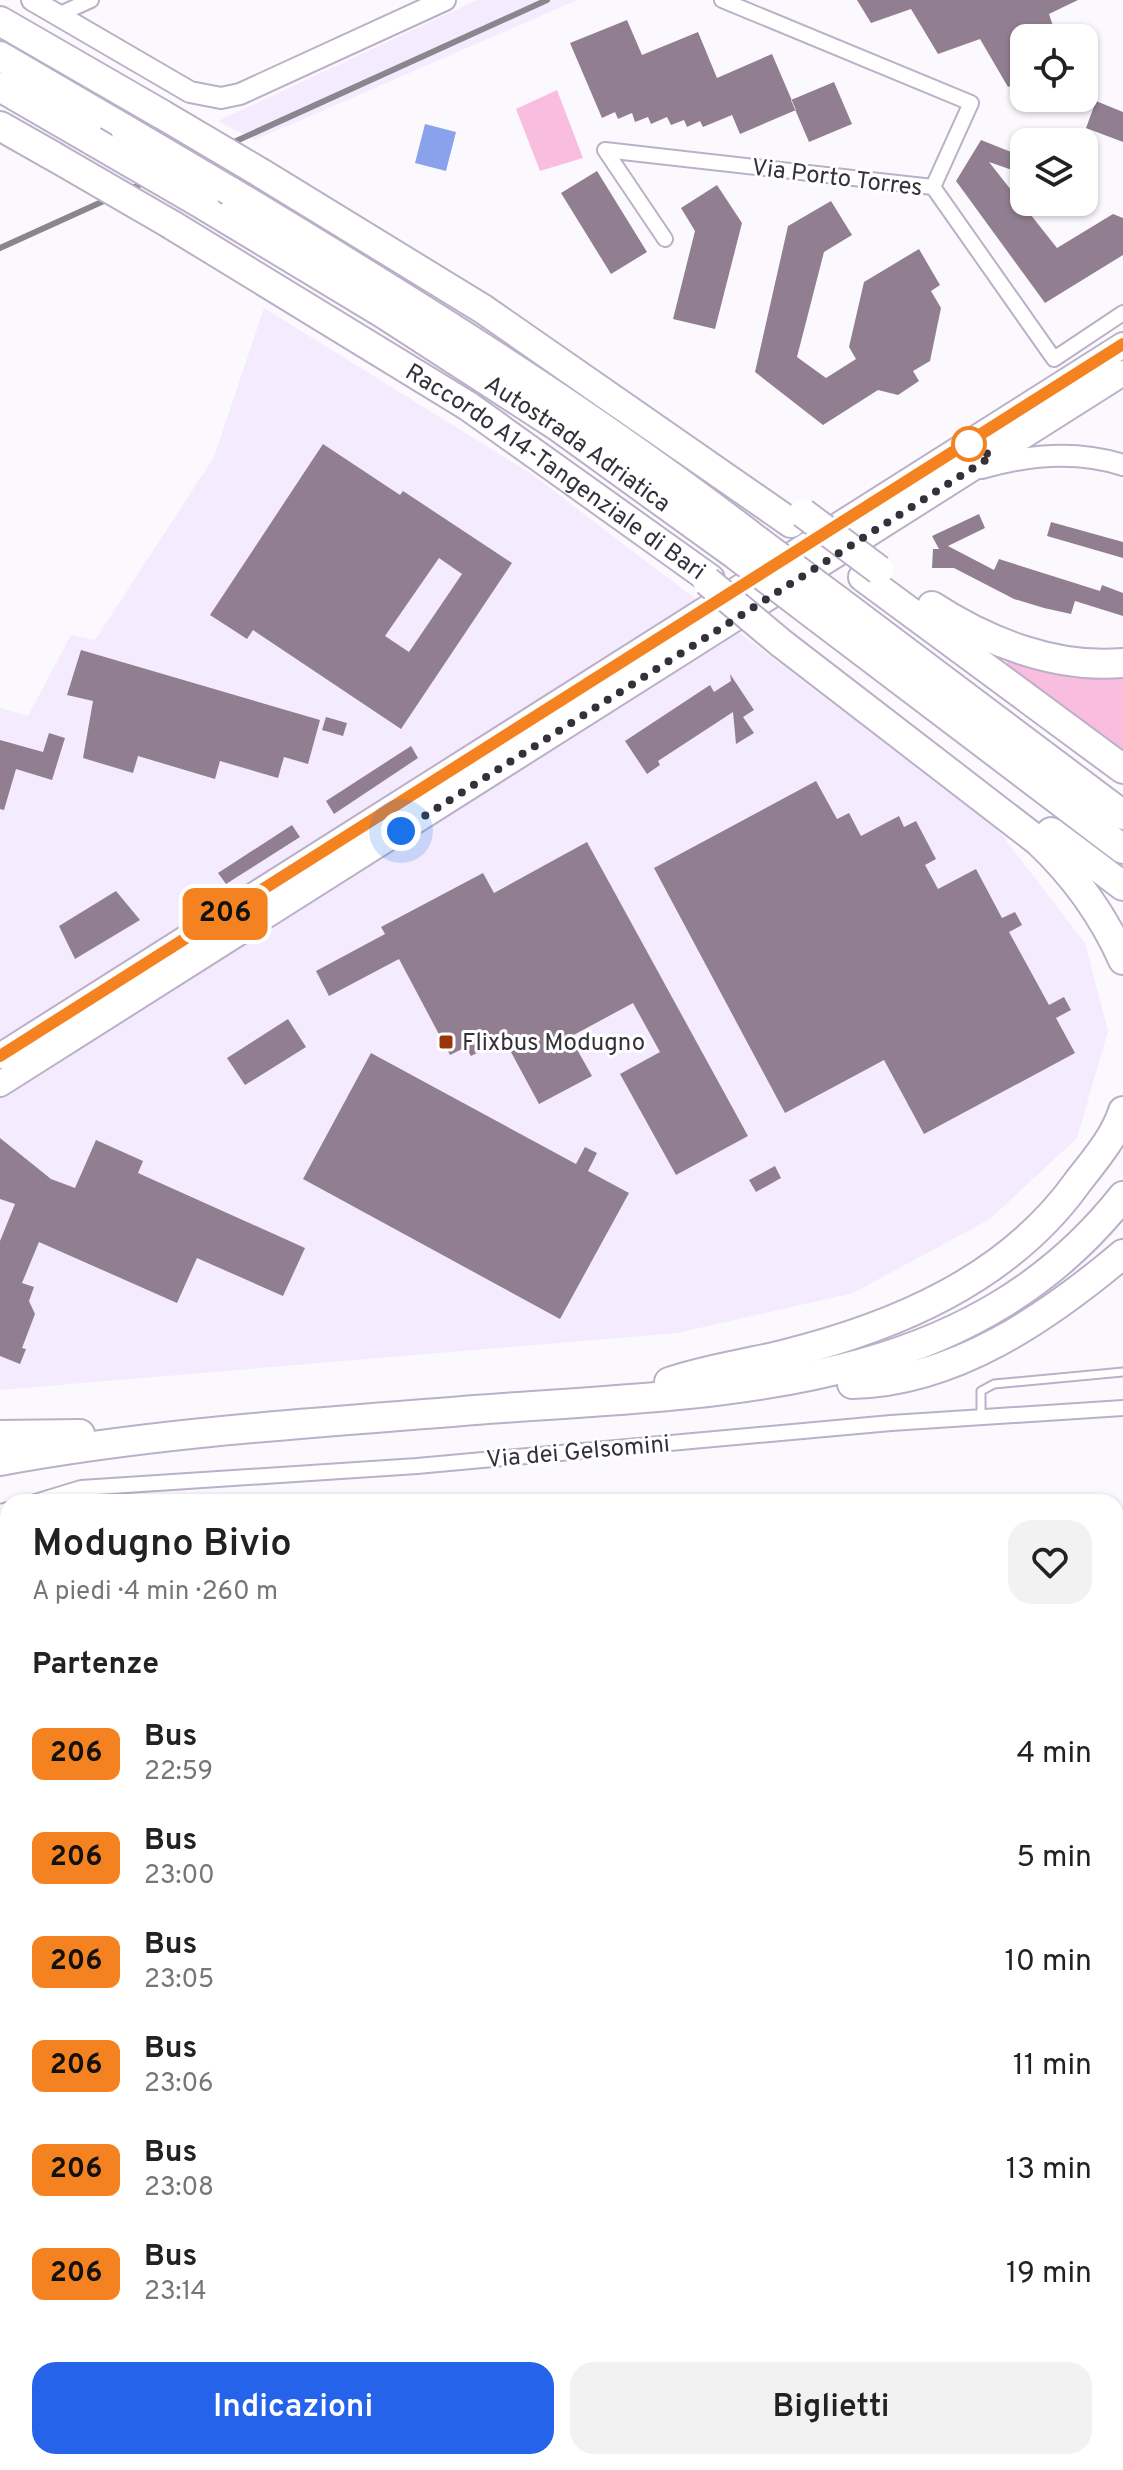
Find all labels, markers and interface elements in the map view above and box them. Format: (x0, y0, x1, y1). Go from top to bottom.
map controls (1010, 24, 1098, 216)
button: locate (1010, 24, 1098, 112)
button: layers (1010, 128, 1098, 216)
street label: Via Porto Torres (750, 154, 924, 204)
street label: Raccordo A14-Tangenziale di Bari (399, 358, 710, 588)
street label: Autostrada Adriatica (478, 370, 675, 520)
unlabelled marker (952, 427, 986, 461)
your location (381, 811, 421, 851)
line badge: 206 (179, 888, 271, 940)
text: 206 (199, 896, 251, 932)
place label: Flixbus Modugno (462, 1029, 645, 1059)
marker: Flixbus Modugno (437, 1033, 455, 1051)
street label: Via dei Gelsomini (485, 1430, 671, 1476)
button: heart (1008, 1520, 1092, 1604)
text: Modugno Bivio (32, 1521, 292, 1570)
text: A piedi · 4 min · 260 m (32, 1576, 278, 1609)
text: Partenze (32, 1647, 159, 1684)
text: Bus (144, 1719, 197, 1756)
text: 206 (50, 1736, 102, 1772)
text: 4 min (1016, 1736, 1092, 1773)
text: 22:59 (144, 1756, 213, 1789)
text: Bus (144, 1823, 197, 1860)
text: 206 (50, 1840, 102, 1876)
text: 5 min (1016, 1840, 1092, 1877)
text: 23:00 (144, 1860, 215, 1893)
text: Bus (144, 1927, 197, 1964)
text: 206 (50, 1944, 102, 1980)
text: 10 min (1005, 1944, 1092, 1981)
text: 23:05 (144, 1964, 214, 1997)
text: Bus (144, 2031, 197, 2068)
text: 206 (50, 2048, 102, 2084)
text: 11 min (1013, 2048, 1092, 2085)
text: 23:06 (144, 2068, 214, 2101)
text: Bus (144, 2135, 197, 2172)
text: 206 (50, 2152, 102, 2188)
text: 13 min (1006, 2152, 1092, 2189)
text: 23:08 (144, 2172, 214, 2205)
text: Bus (144, 2239, 197, 2276)
text: 206 (50, 2256, 102, 2292)
text: 19 min (1006, 2256, 1092, 2293)
text: 23:14 (144, 2276, 207, 2309)
button: Indicazioni (32, 2362, 554, 2454)
button: Biglietti (570, 2362, 1092, 2454)

